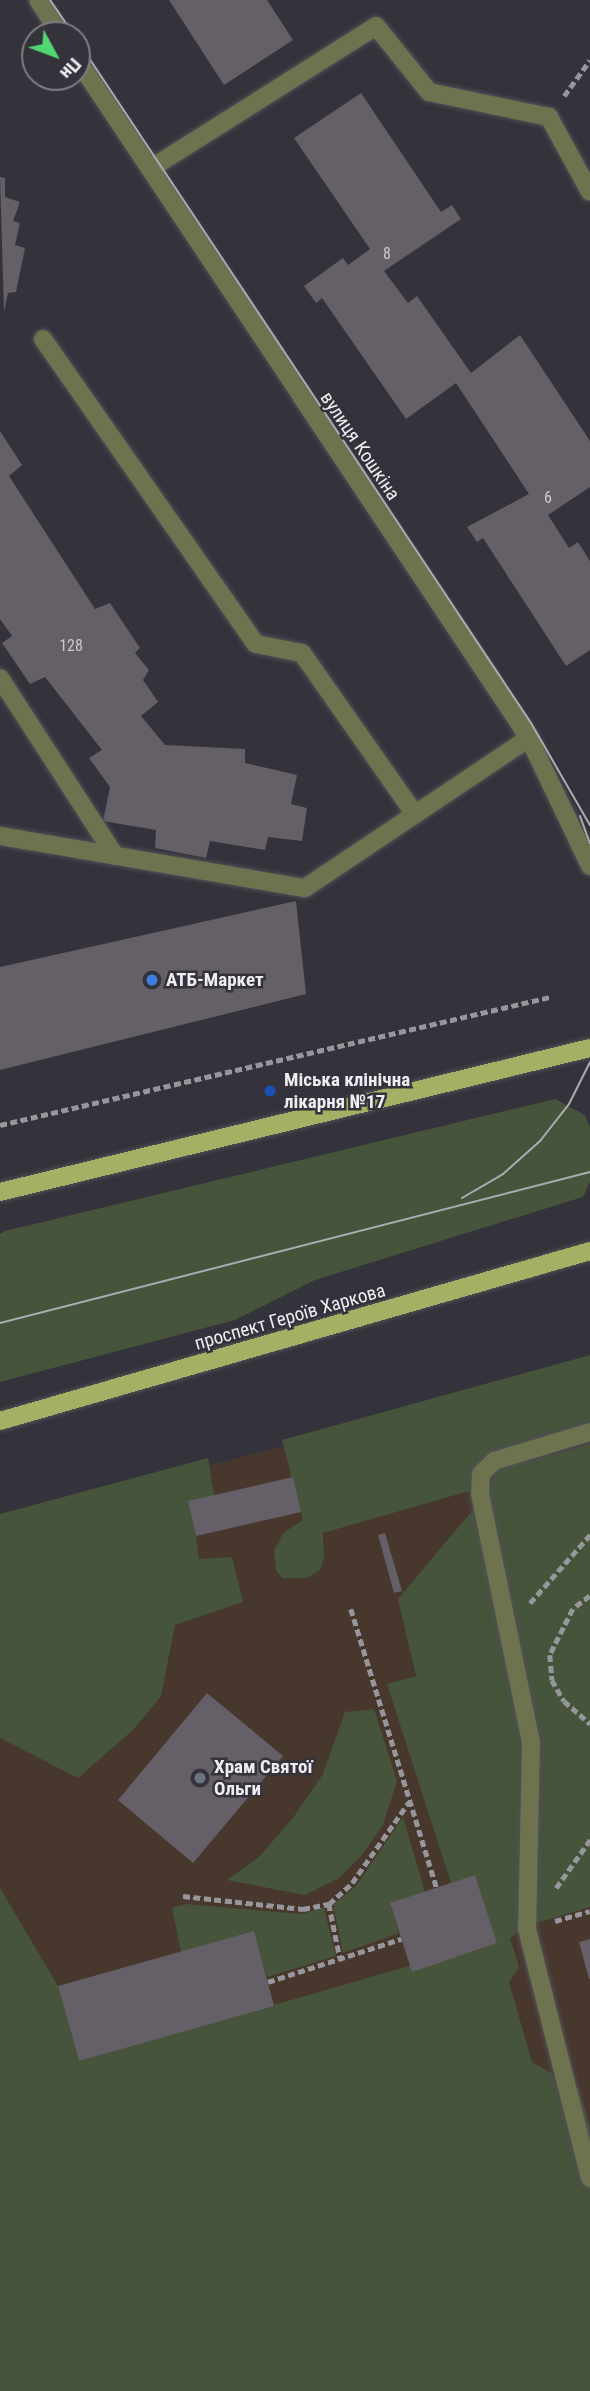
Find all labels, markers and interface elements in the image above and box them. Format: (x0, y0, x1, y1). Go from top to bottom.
north arrow (21, 21, 91, 91)
text: Пн (55, 53, 86, 84)
house number: 8 (383, 244, 391, 264)
street label: вулиця Кошкіна (315, 388, 405, 504)
house number: 6 (544, 488, 552, 508)
house number: 128 (59, 636, 83, 656)
place label: АТБ-Маркет (166, 969, 264, 991)
marker: АТБ-Маркет (144, 972, 160, 988)
place label: Міська клінічна лікарня №17 (284, 1069, 410, 1113)
marker: Міська клінічна лікарня №17 (262, 1083, 278, 1099)
street label: проспект Героїв Харкова (192, 1279, 388, 1355)
place label: Храм Святої Ольги (214, 1756, 312, 1800)
marker: Храм Святої Ольги (192, 1770, 208, 1786)

